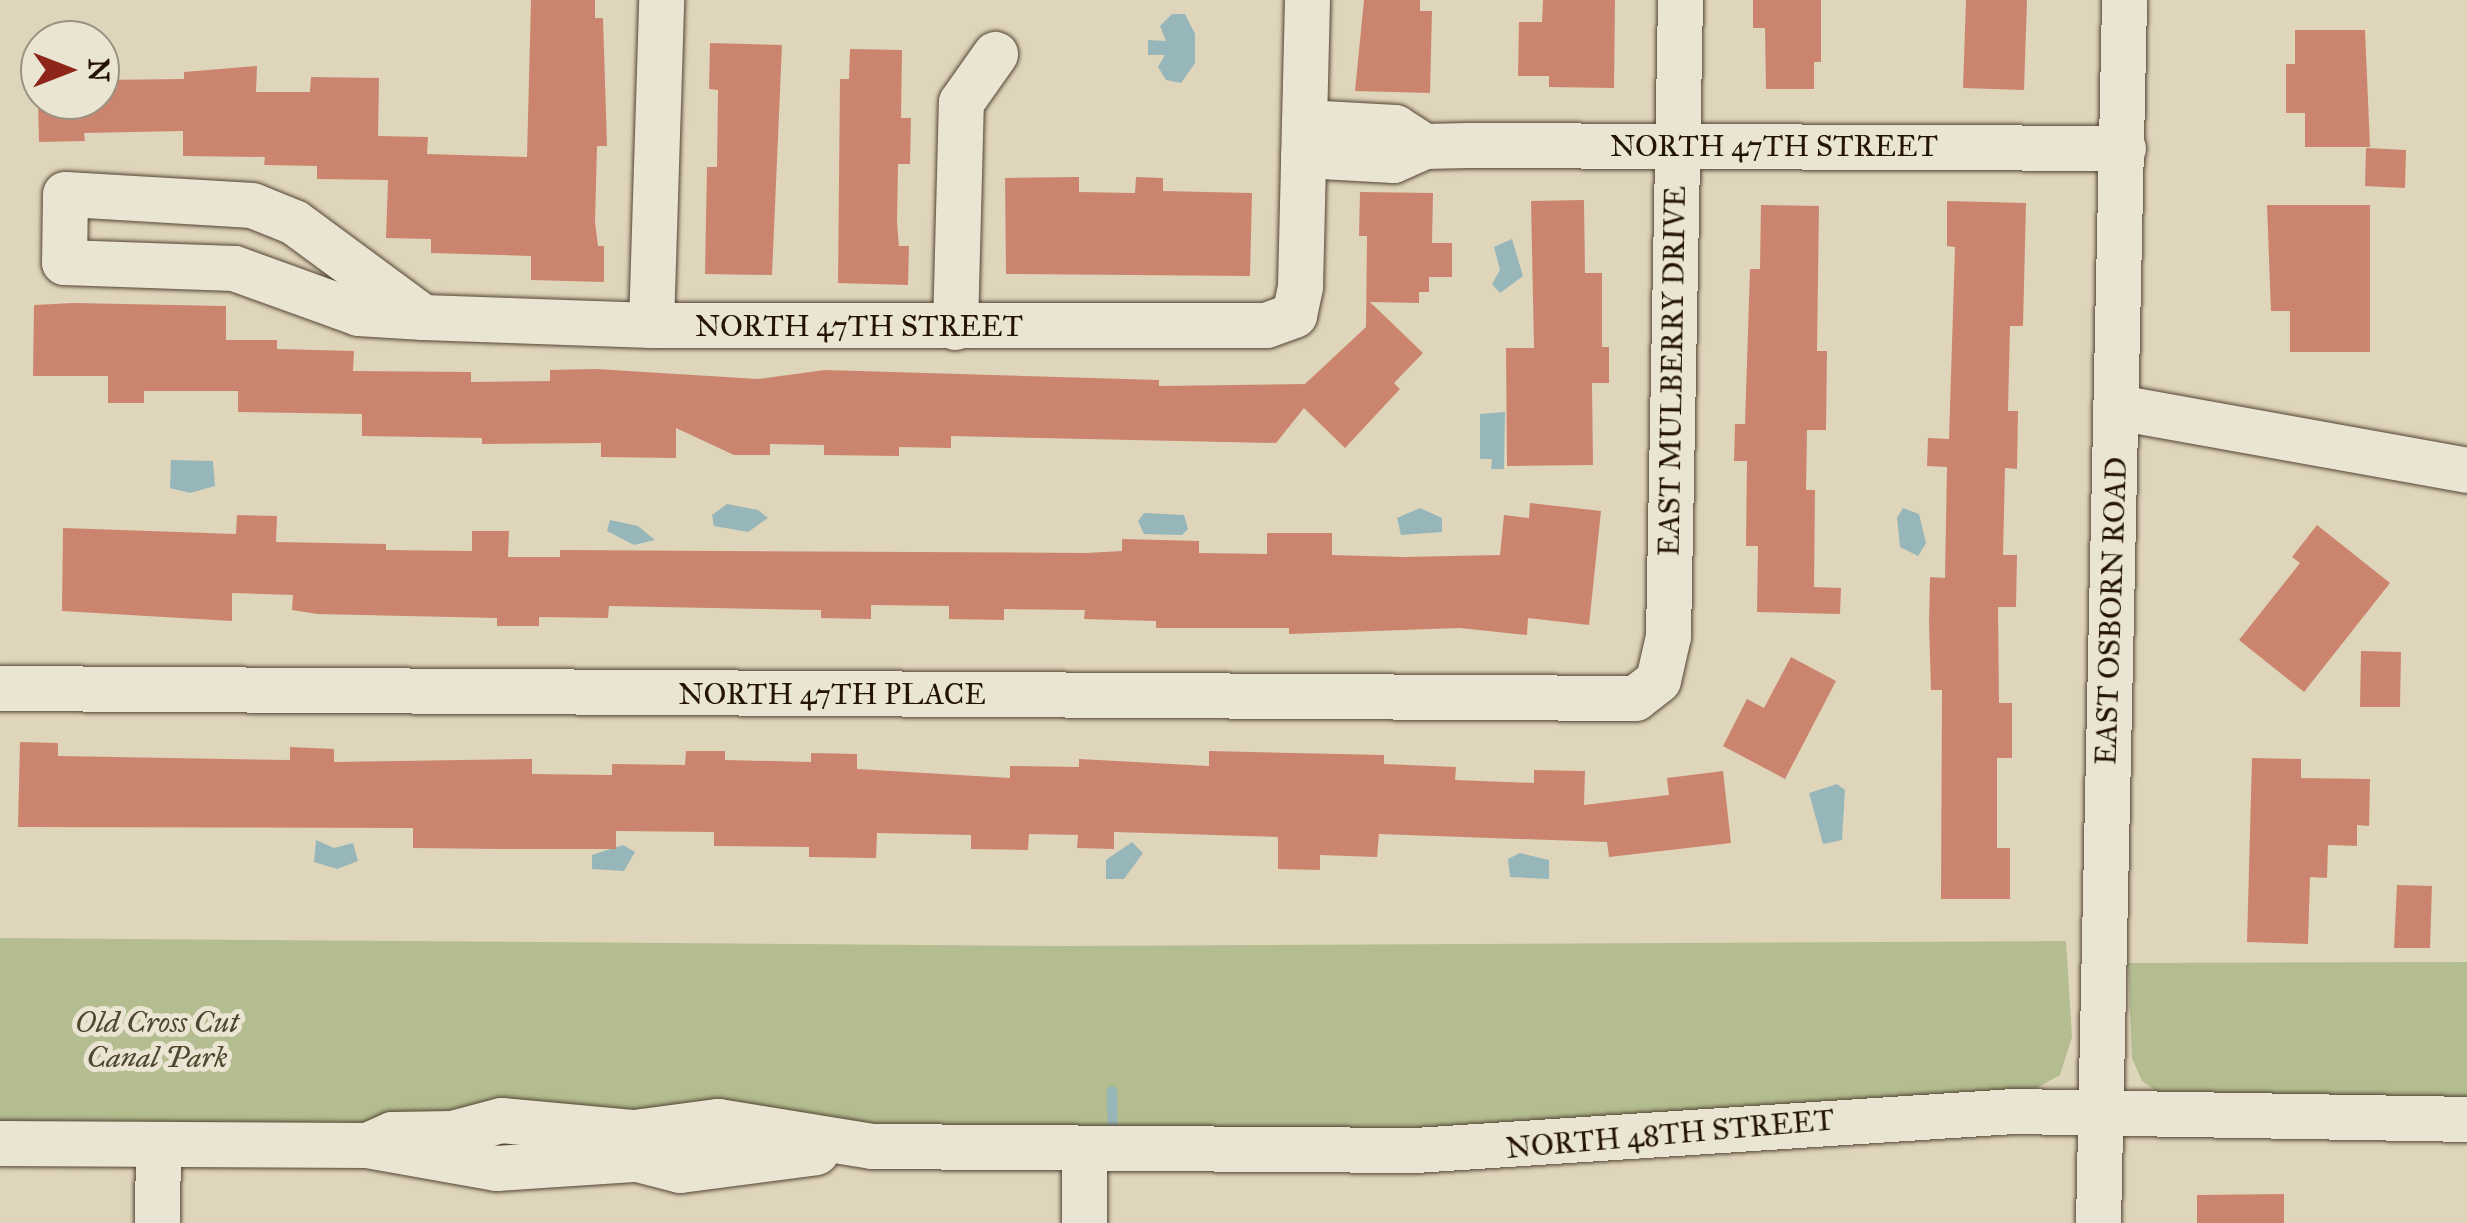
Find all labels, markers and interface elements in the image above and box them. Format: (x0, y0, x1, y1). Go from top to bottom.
north arrow (20, 20, 120, 120)
text: N (81, 58, 116, 82)
street label: NORTH 47TH STREET (1610, 128, 1938, 164)
street label: EAST MULBERRY DRIVE (1651, 185, 1693, 557)
street label: NORTH 47TH STREET (695, 308, 1023, 344)
street label: EAST OSBORN ROAD (2088, 456, 2134, 766)
street label: NORTH 47TH PLACE (678, 676, 986, 712)
park label: Old Cross Cut Canal Park (75, 1004, 239, 1074)
street label: NORTH 48TH STREET (1504, 1102, 1836, 1166)

